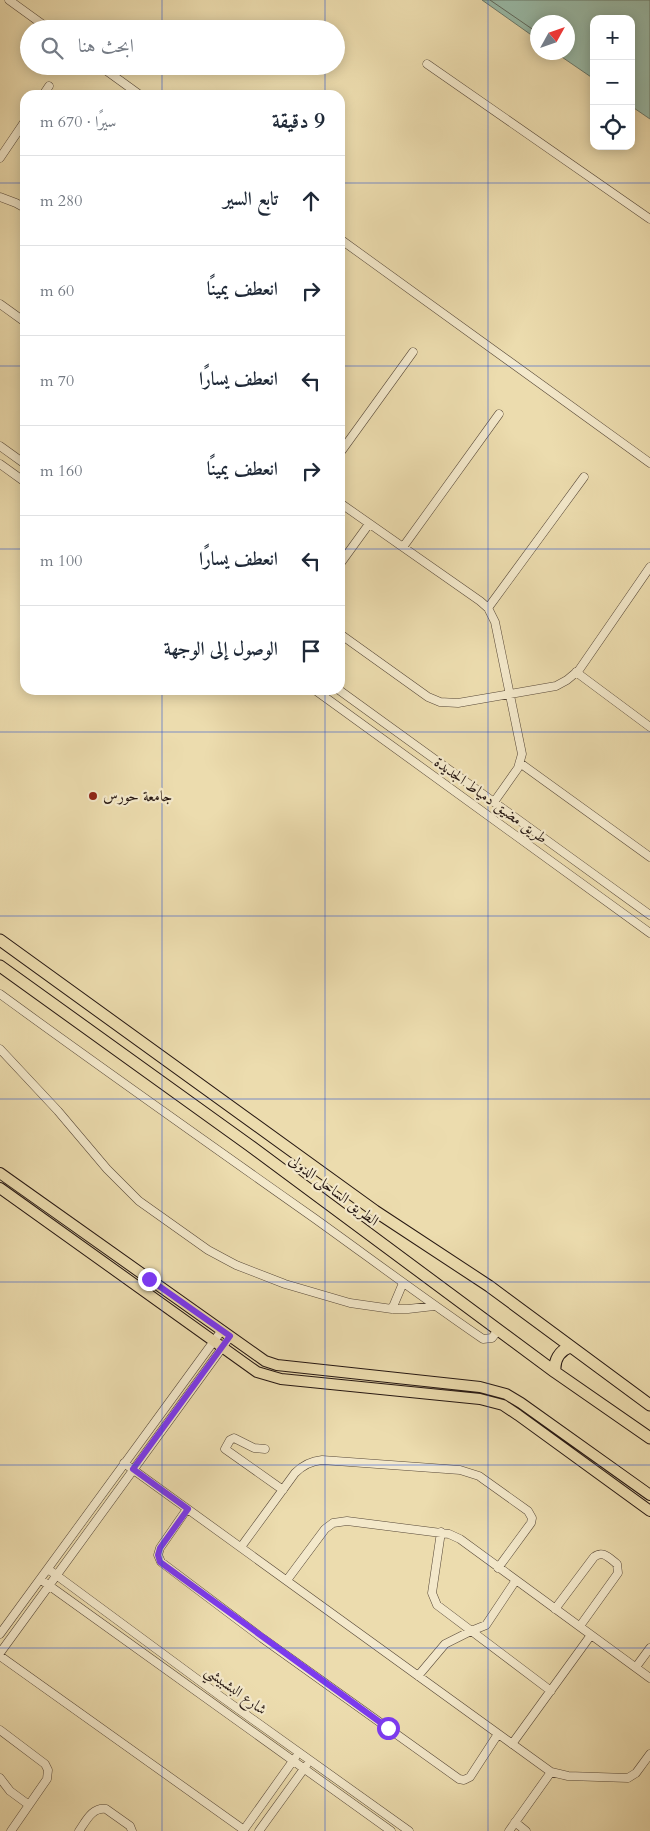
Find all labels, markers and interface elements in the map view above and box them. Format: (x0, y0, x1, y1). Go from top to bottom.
north arrow (530, 15, 575, 60)
map controls (590, 15, 635, 150)
button: + (590, 15, 635, 60)
search box (20, 20, 345, 75)
text: ابحث هنا (78, 33, 134, 59)
icon: search (38, 34, 66, 62)
button: − (590, 60, 635, 105)
button: locate (590, 105, 635, 150)
text: 9 دقيقة (272, 107, 325, 136)
text: سيرًا · 670 m (40, 111, 116, 133)
text: تابع السير (223, 186, 278, 212)
icon: ahead (297, 187, 325, 215)
text: 280 m (40, 190, 82, 212)
text: انعطف يمينًا (207, 276, 278, 302)
icon: right (297, 277, 325, 305)
text: 60 m (40, 280, 74, 302)
text: انعطف يسارًا (199, 366, 278, 392)
icon: left (297, 367, 325, 395)
text: 70 m (40, 370, 74, 392)
text: انعطف يمينًا (207, 456, 278, 482)
icon: right (297, 457, 325, 485)
text: 160 m (40, 460, 82, 482)
text: انعطف يسارًا (199, 546, 278, 572)
icon: left (297, 547, 325, 575)
text: 100 m (40, 550, 82, 572)
text: الوصول إلى الوجهة (164, 636, 278, 662)
icon: arrive (297, 637, 325, 665)
street label: طريق مضيق دمياط الجديدة (430, 752, 552, 848)
place label: جامعة حورس (103, 786, 172, 806)
marker: جامعة حورس (87, 790, 99, 802)
street label: الطريق الساحلى الدولى (284, 1150, 383, 1231)
route end (138, 1268, 161, 1291)
street label: شارع البشبيشي (199, 1661, 271, 1723)
route start (377, 1717, 400, 1740)

